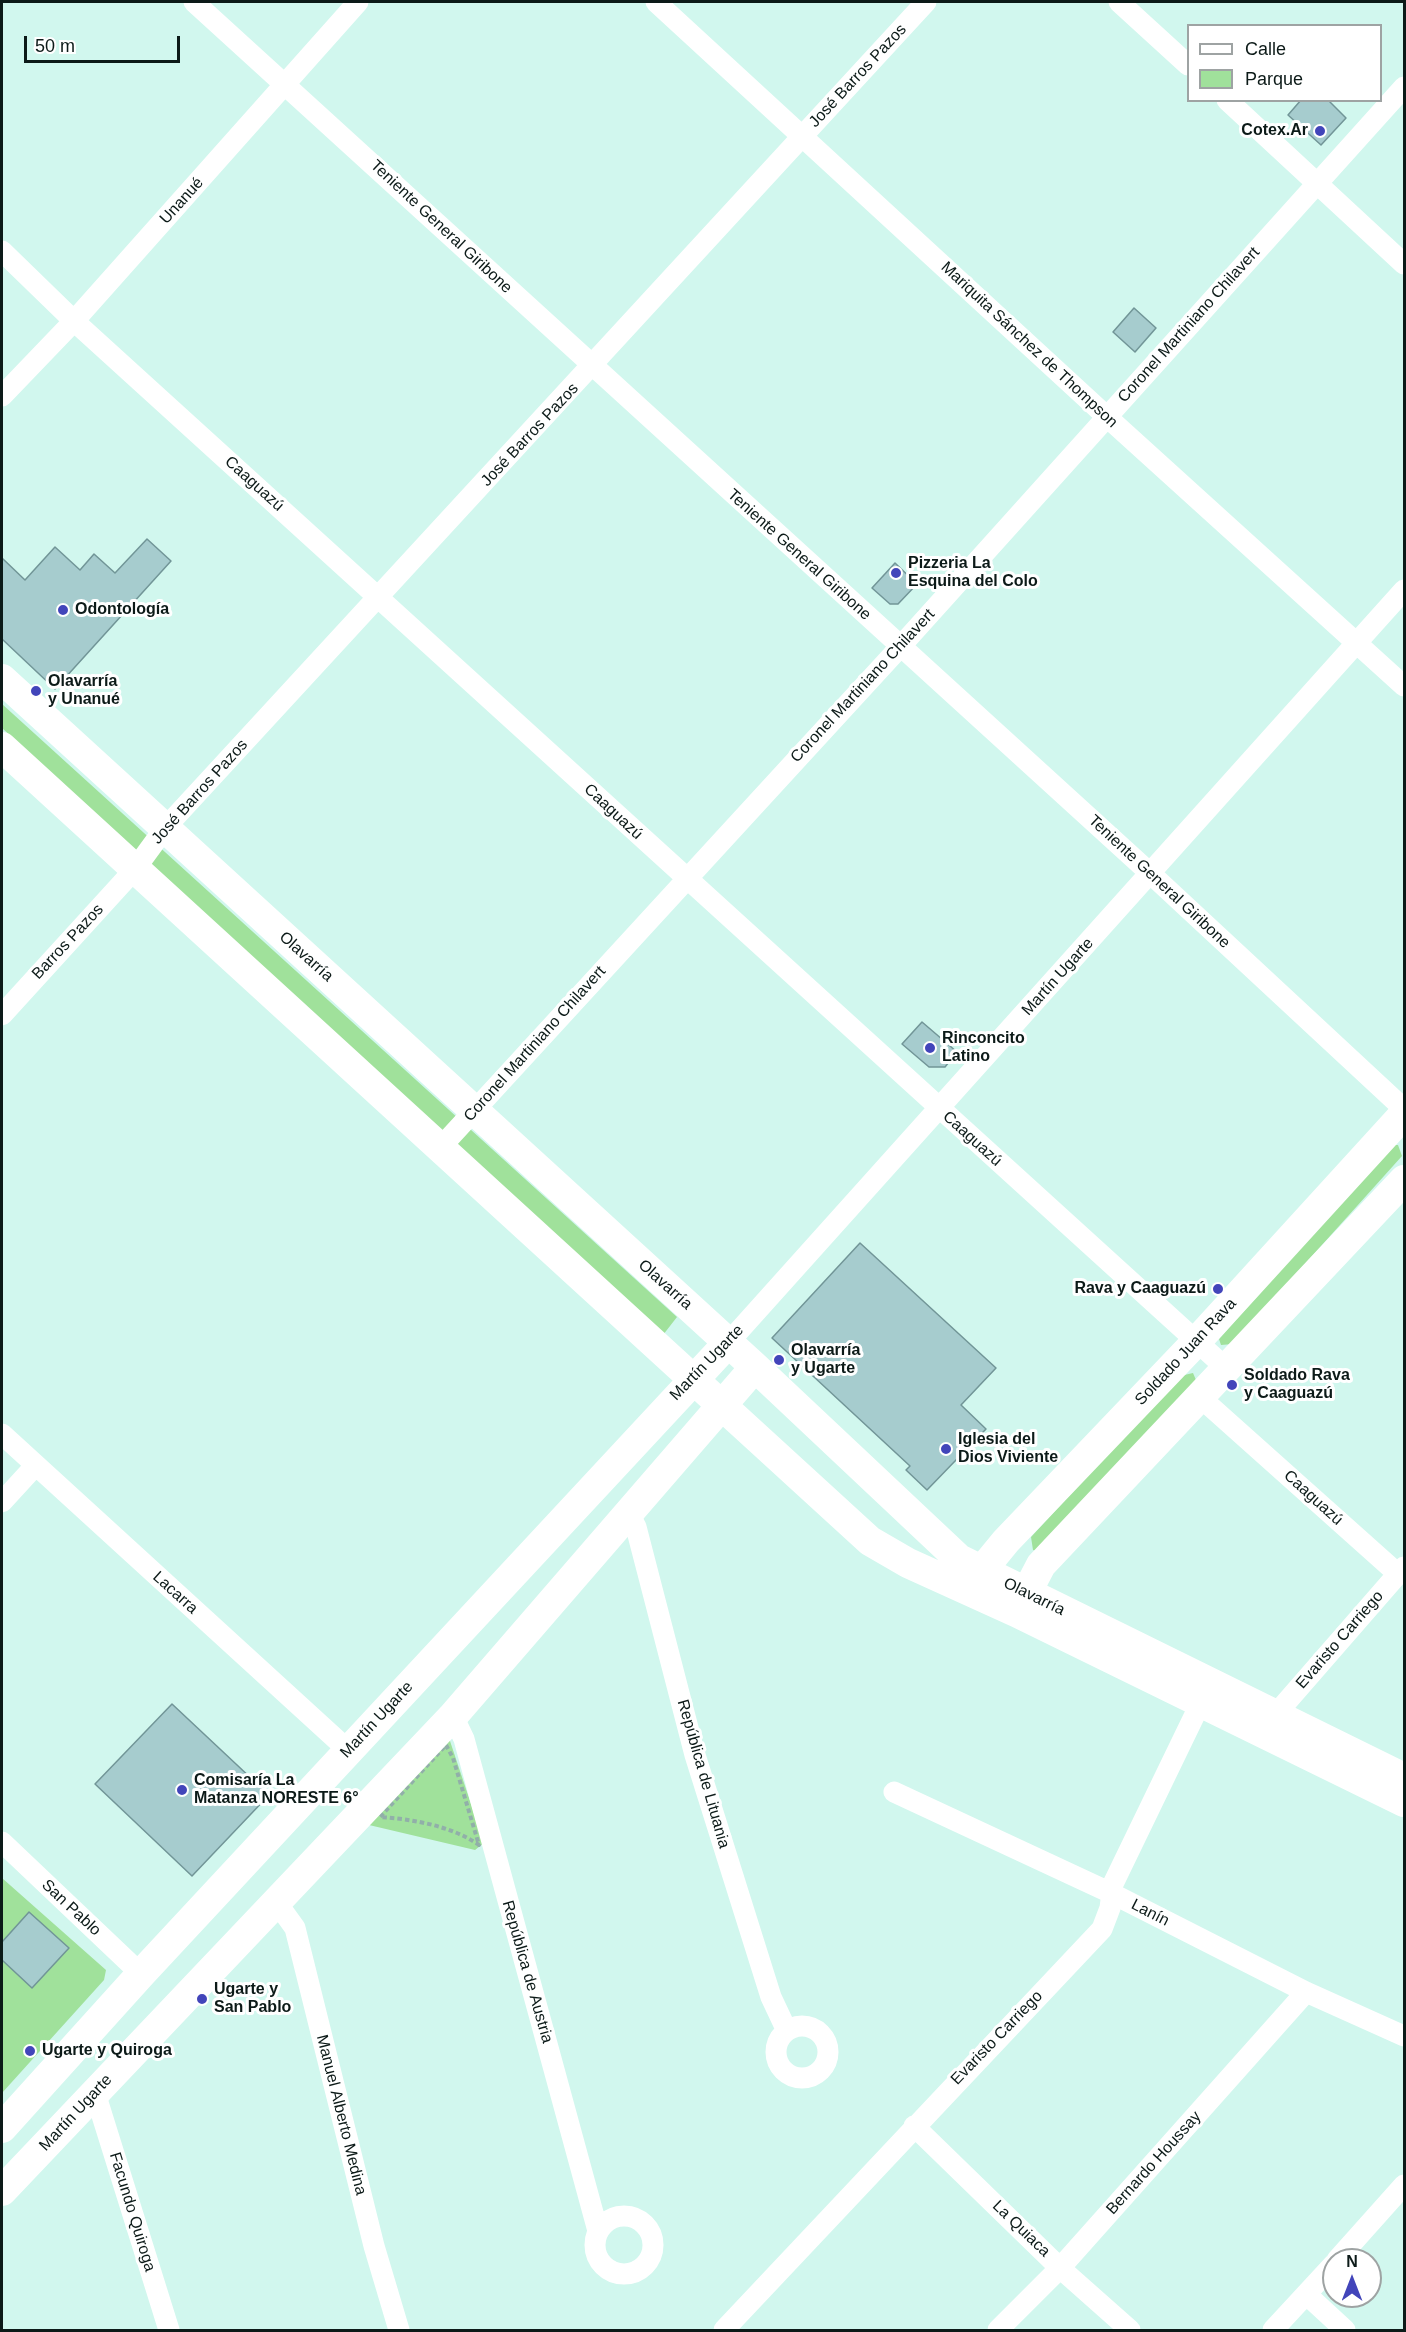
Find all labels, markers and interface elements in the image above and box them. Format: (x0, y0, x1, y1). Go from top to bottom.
street label: José Barros Pazos (805, 20, 911, 132)
scale bar (27, 24, 183, 62)
legend (1187, 24, 1382, 102)
text: 50 m (35, 36, 75, 56)
text: Calle (1245, 39, 1286, 59)
text: Parque (1245, 69, 1303, 89)
place label: Cotex.Ar (1241, 121, 1308, 141)
marker: Cotex.Ar (1313, 124, 1327, 138)
street label: Teniente General Giribone (366, 156, 516, 298)
street label: Unanué (156, 174, 208, 228)
street label: Coronel Martiniano Chilavert (1114, 243, 1264, 407)
street label: Mariquita Sánchez de Thompson (937, 258, 1121, 432)
street label: José Barros Pazos (477, 379, 583, 491)
street label: Caaguazú (220, 452, 288, 516)
street label: Teniente General Giribone (723, 485, 875, 625)
place label: Pizzeria La Esquina del Colo (908, 554, 1038, 592)
marker: Pizzeria La Esquina del Colo (889, 566, 903, 580)
place label: Odontología (75, 600, 169, 620)
marker: Odontología (56, 603, 70, 617)
street label: Coronel Martiniano Chilavert (787, 605, 939, 767)
place label: Olavarría y Unanué (48, 672, 120, 710)
marker: Olavarría y Unanué (29, 684, 43, 698)
street label: José Barros Pazos (148, 736, 252, 848)
street label: Caaguazú (580, 780, 646, 844)
street label: Teniente General Giribone (1084, 811, 1234, 953)
street label: Barros Pazos (28, 900, 108, 984)
street label: Olavarría (275, 928, 337, 986)
street label: Martín Ugarte (1018, 934, 1098, 1020)
street label: Coronel Martiniano Chilavert (460, 962, 610, 1126)
place label: Rinconcito Latino (942, 1029, 1025, 1067)
marker: Rinconcito Latino (923, 1041, 937, 1055)
street label: Caaguazú (938, 1107, 1006, 1171)
street label: Olavarría (634, 1256, 696, 1314)
place label: Rava y Caaguazú (1074, 1279, 1206, 1299)
marker: Rava y Caaguazú (1211, 1282, 1225, 1296)
street label: Soldado Juan Rava (1131, 1294, 1241, 1410)
street label: Martín Ugarte (666, 1321, 748, 1405)
place label: Olavarría y Ugarte (791, 1341, 860, 1379)
marker: Olavarría y Ugarte (772, 1353, 786, 1367)
place label: Soldado Rava y Caaguazú (1244, 1366, 1350, 1404)
marker: Soldado Rava y Caaguazú (1225, 1378, 1239, 1392)
place label: Iglesia del Dios Viviente (958, 1430, 1058, 1468)
marker: Iglesia del Dios Viviente (939, 1442, 953, 1456)
street label: Caaguazú (1279, 1466, 1347, 1530)
street label: Lacarra (148, 1568, 202, 1618)
street label: Olavarría (1000, 1574, 1068, 1620)
street label: Evaristo Carriego (1292, 1587, 1388, 1693)
street label: Martín Ugarte (337, 1678, 417, 1762)
street label: República de Lituania (673, 1697, 733, 1851)
place label: Comisaría La Matanza NORESTE 6° (194, 1771, 359, 1809)
marker: Comisaría La Matanza NORESTE 6° (175, 1783, 189, 1797)
street label: San Pablo (37, 1876, 105, 1940)
street label: Lanín (1128, 1895, 1172, 1931)
street label: República de Austria (497, 1898, 557, 2046)
place label: Ugarte y San Pablo (214, 1980, 291, 2018)
street label: Evaristo Carriego (947, 1987, 1047, 2089)
marker: Ugarte y San Pablo (195, 1992, 209, 2006)
street label: Manuel Alberto Medina (312, 2033, 370, 2197)
place label: Ugarte y Quiroga (42, 2041, 172, 2061)
marker: Ugarte y Quiroga (23, 2044, 37, 2058)
street label: Martín Ugarte (36, 2071, 116, 2155)
street label: Bernardo Houssay (1103, 2107, 1205, 2219)
street label: Facundo Quiroga (105, 2150, 159, 2274)
street label: La Quiaca (988, 2197, 1054, 2261)
north arrow (1322, 2248, 1382, 2308)
text: N (1346, 2253, 1358, 2270)

